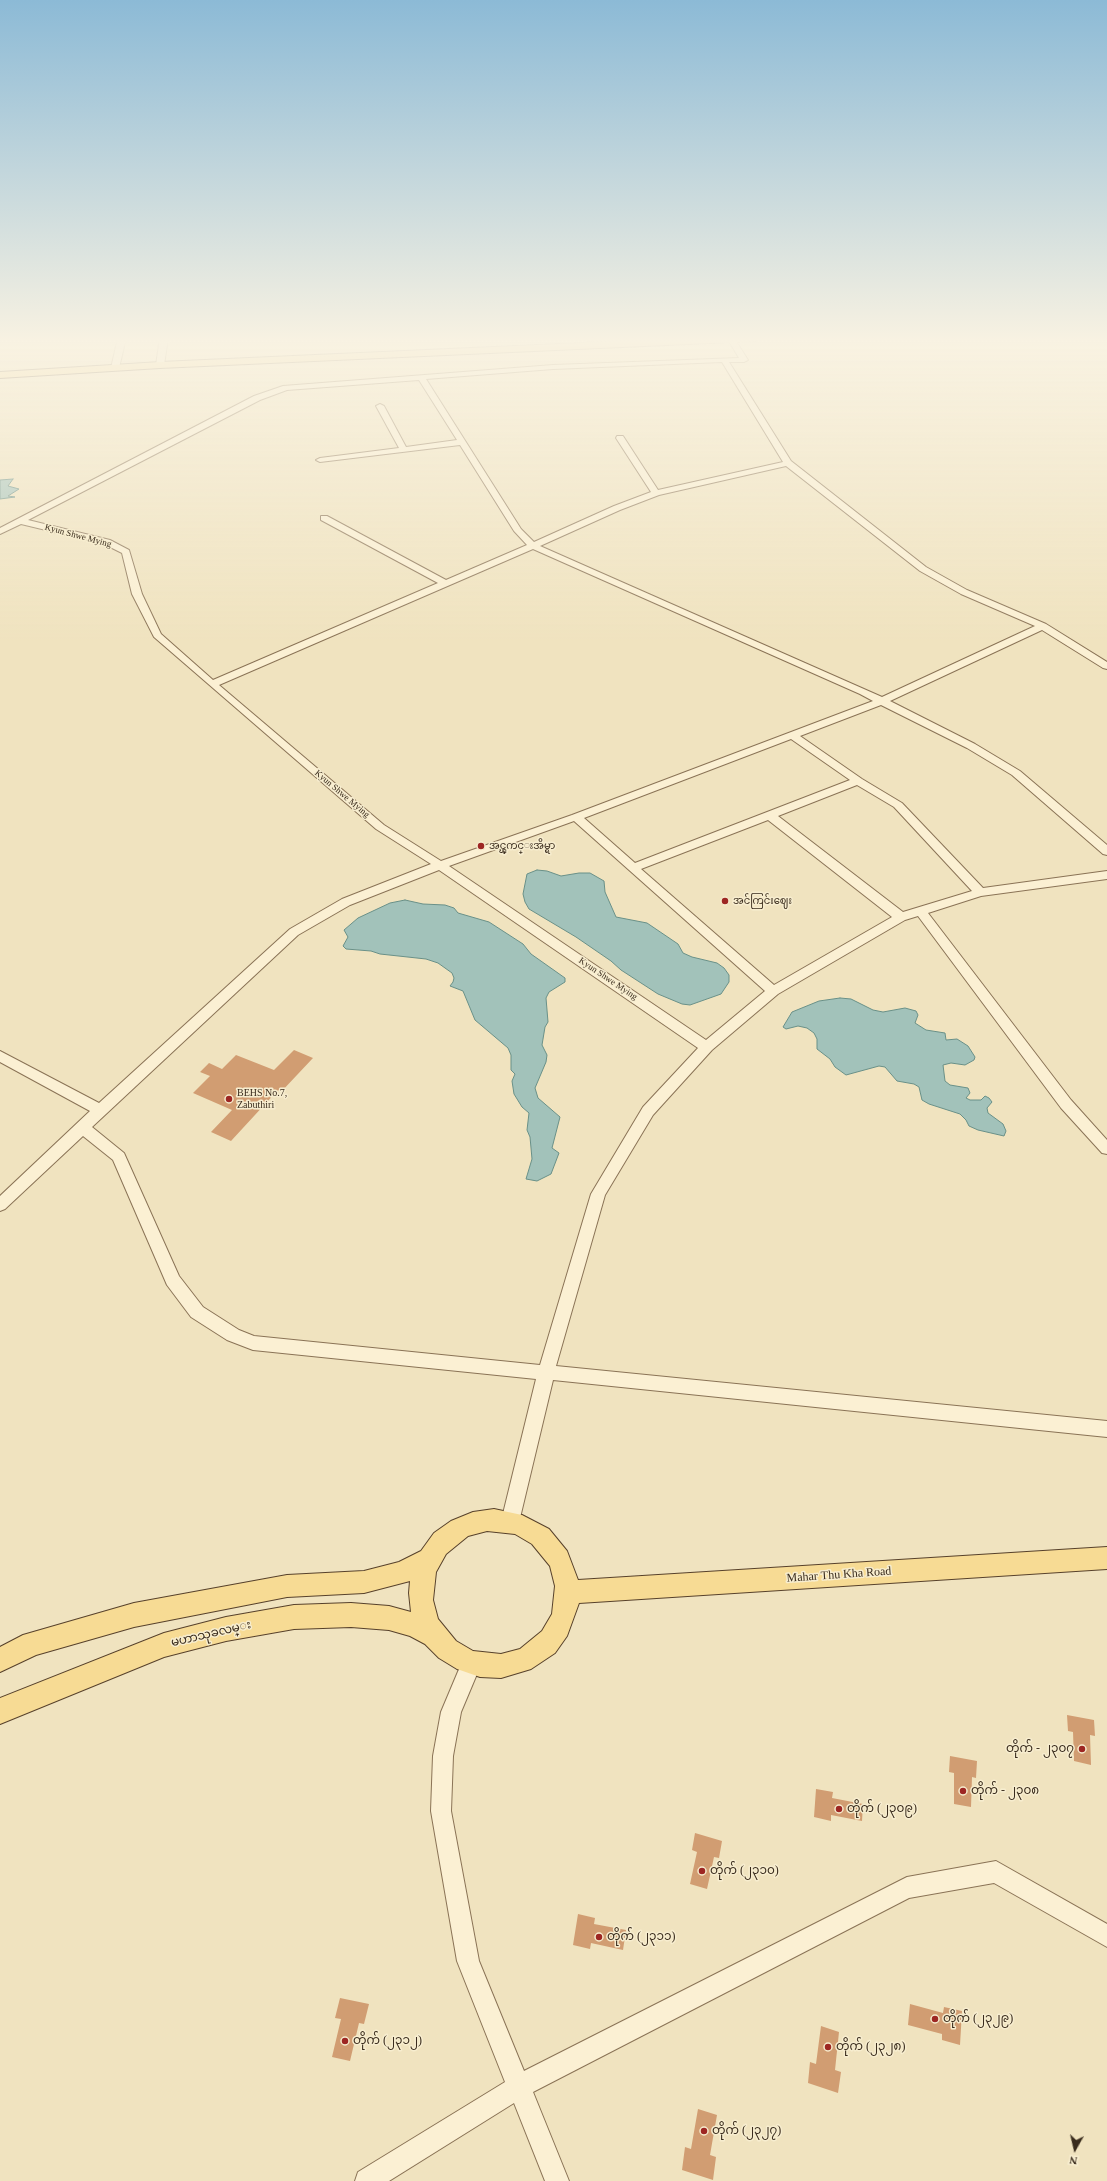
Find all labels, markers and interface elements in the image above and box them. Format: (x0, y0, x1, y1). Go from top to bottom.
street label: Kyun Shwe Mying (44, 522, 112, 550)
street label: Kyun Shwe Mying (312, 768, 372, 820)
place label: အင္ၾကင္းအိမ္ရာ (489, 840, 555, 852)
marker: အင္ၾကင္းအိမ္ရာ (476, 841, 486, 851)
place label: အင်ကြင်းဈေး (733, 895, 792, 907)
marker: အင်ကြင်းဈေး (720, 896, 730, 906)
street label: Kyun Shwe Mying (577, 955, 639, 1003)
place label: BEHS No.7, Zabuthiri (237, 1087, 287, 1110)
marker: BEHS No.7, Zabuthiri (224, 1094, 234, 1104)
street label: Mahar Thu Kha Road (786, 1564, 892, 1586)
street label: မဟာသုခလမ္း (170, 1618, 252, 1650)
place label: တိုက် - ၂၃၀၇ (1006, 1742, 1074, 1756)
marker: တိုက် - ၂၃၀၇ (1077, 1744, 1087, 1754)
place label: တိုက် - ၂၃၀၈ (971, 1784, 1039, 1798)
marker: တိုက် - ၂၃၀၈ (958, 1786, 968, 1796)
place label: တိုက် (၂၃၀၉) (847, 1802, 917, 1816)
marker: တိုက် (၂၃၀၉) (834, 1804, 844, 1814)
place label: တိုက် (၂၃၁၀) (710, 1864, 779, 1878)
marker: တိုက် (၂၃၁၀) (697, 1866, 707, 1876)
place label: တိုက် (၂၃၁၁) (607, 1930, 675, 1944)
marker: တိုက် (၂၃၁၁) (594, 1932, 604, 1942)
place label: တိုက် (၂၃၂၉) (943, 2012, 1013, 2026)
marker: တိုက် (၂၃၂၉) (930, 2014, 940, 2024)
place label: တိုက် (၂၃၁၂) (353, 2034, 422, 2048)
marker: တိုက် (၂၃၁၂) (340, 2036, 350, 2046)
place label: တိုက် (၂၃၂၈) (836, 2040, 905, 2054)
marker: တိုက် (၂၃၂၈) (823, 2042, 833, 2052)
place label: တိုက် (၂၃၂၇) (712, 2124, 781, 2138)
marker: တိုက် (၂၃၂၇) (699, 2126, 709, 2136)
north arrow (1055, 2129, 1095, 2169)
text: N (1069, 2154, 1078, 2167)

